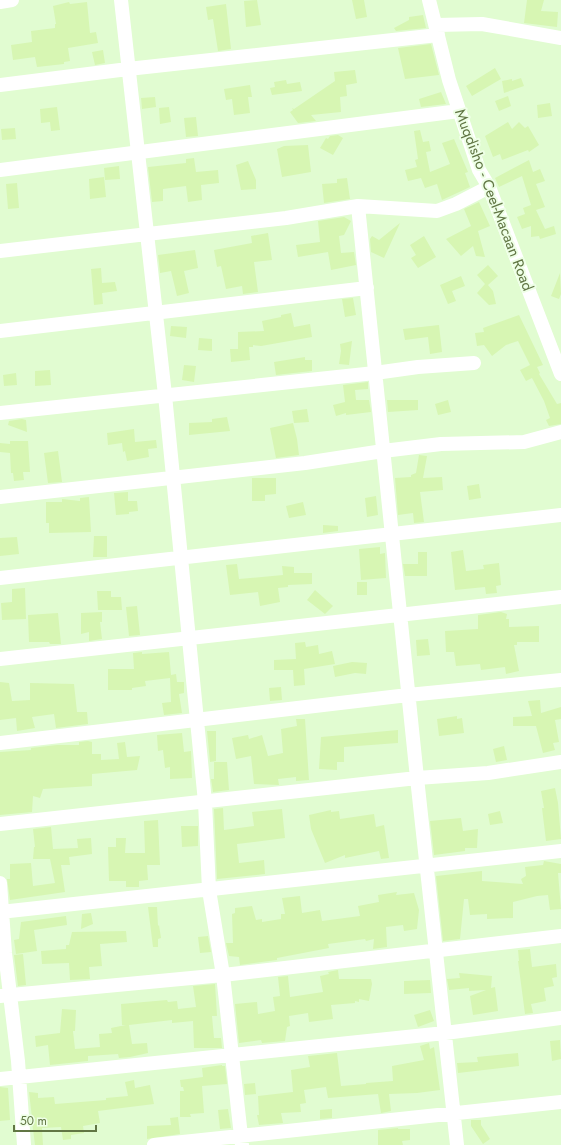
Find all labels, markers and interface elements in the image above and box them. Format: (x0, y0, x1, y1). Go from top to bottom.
street label: Muqdisho - Ceel-Macaan Road (449, 106, 539, 294)
scale bar (14, 1107, 96, 1133)
text: 50 m (20, 1112, 47, 1130)

